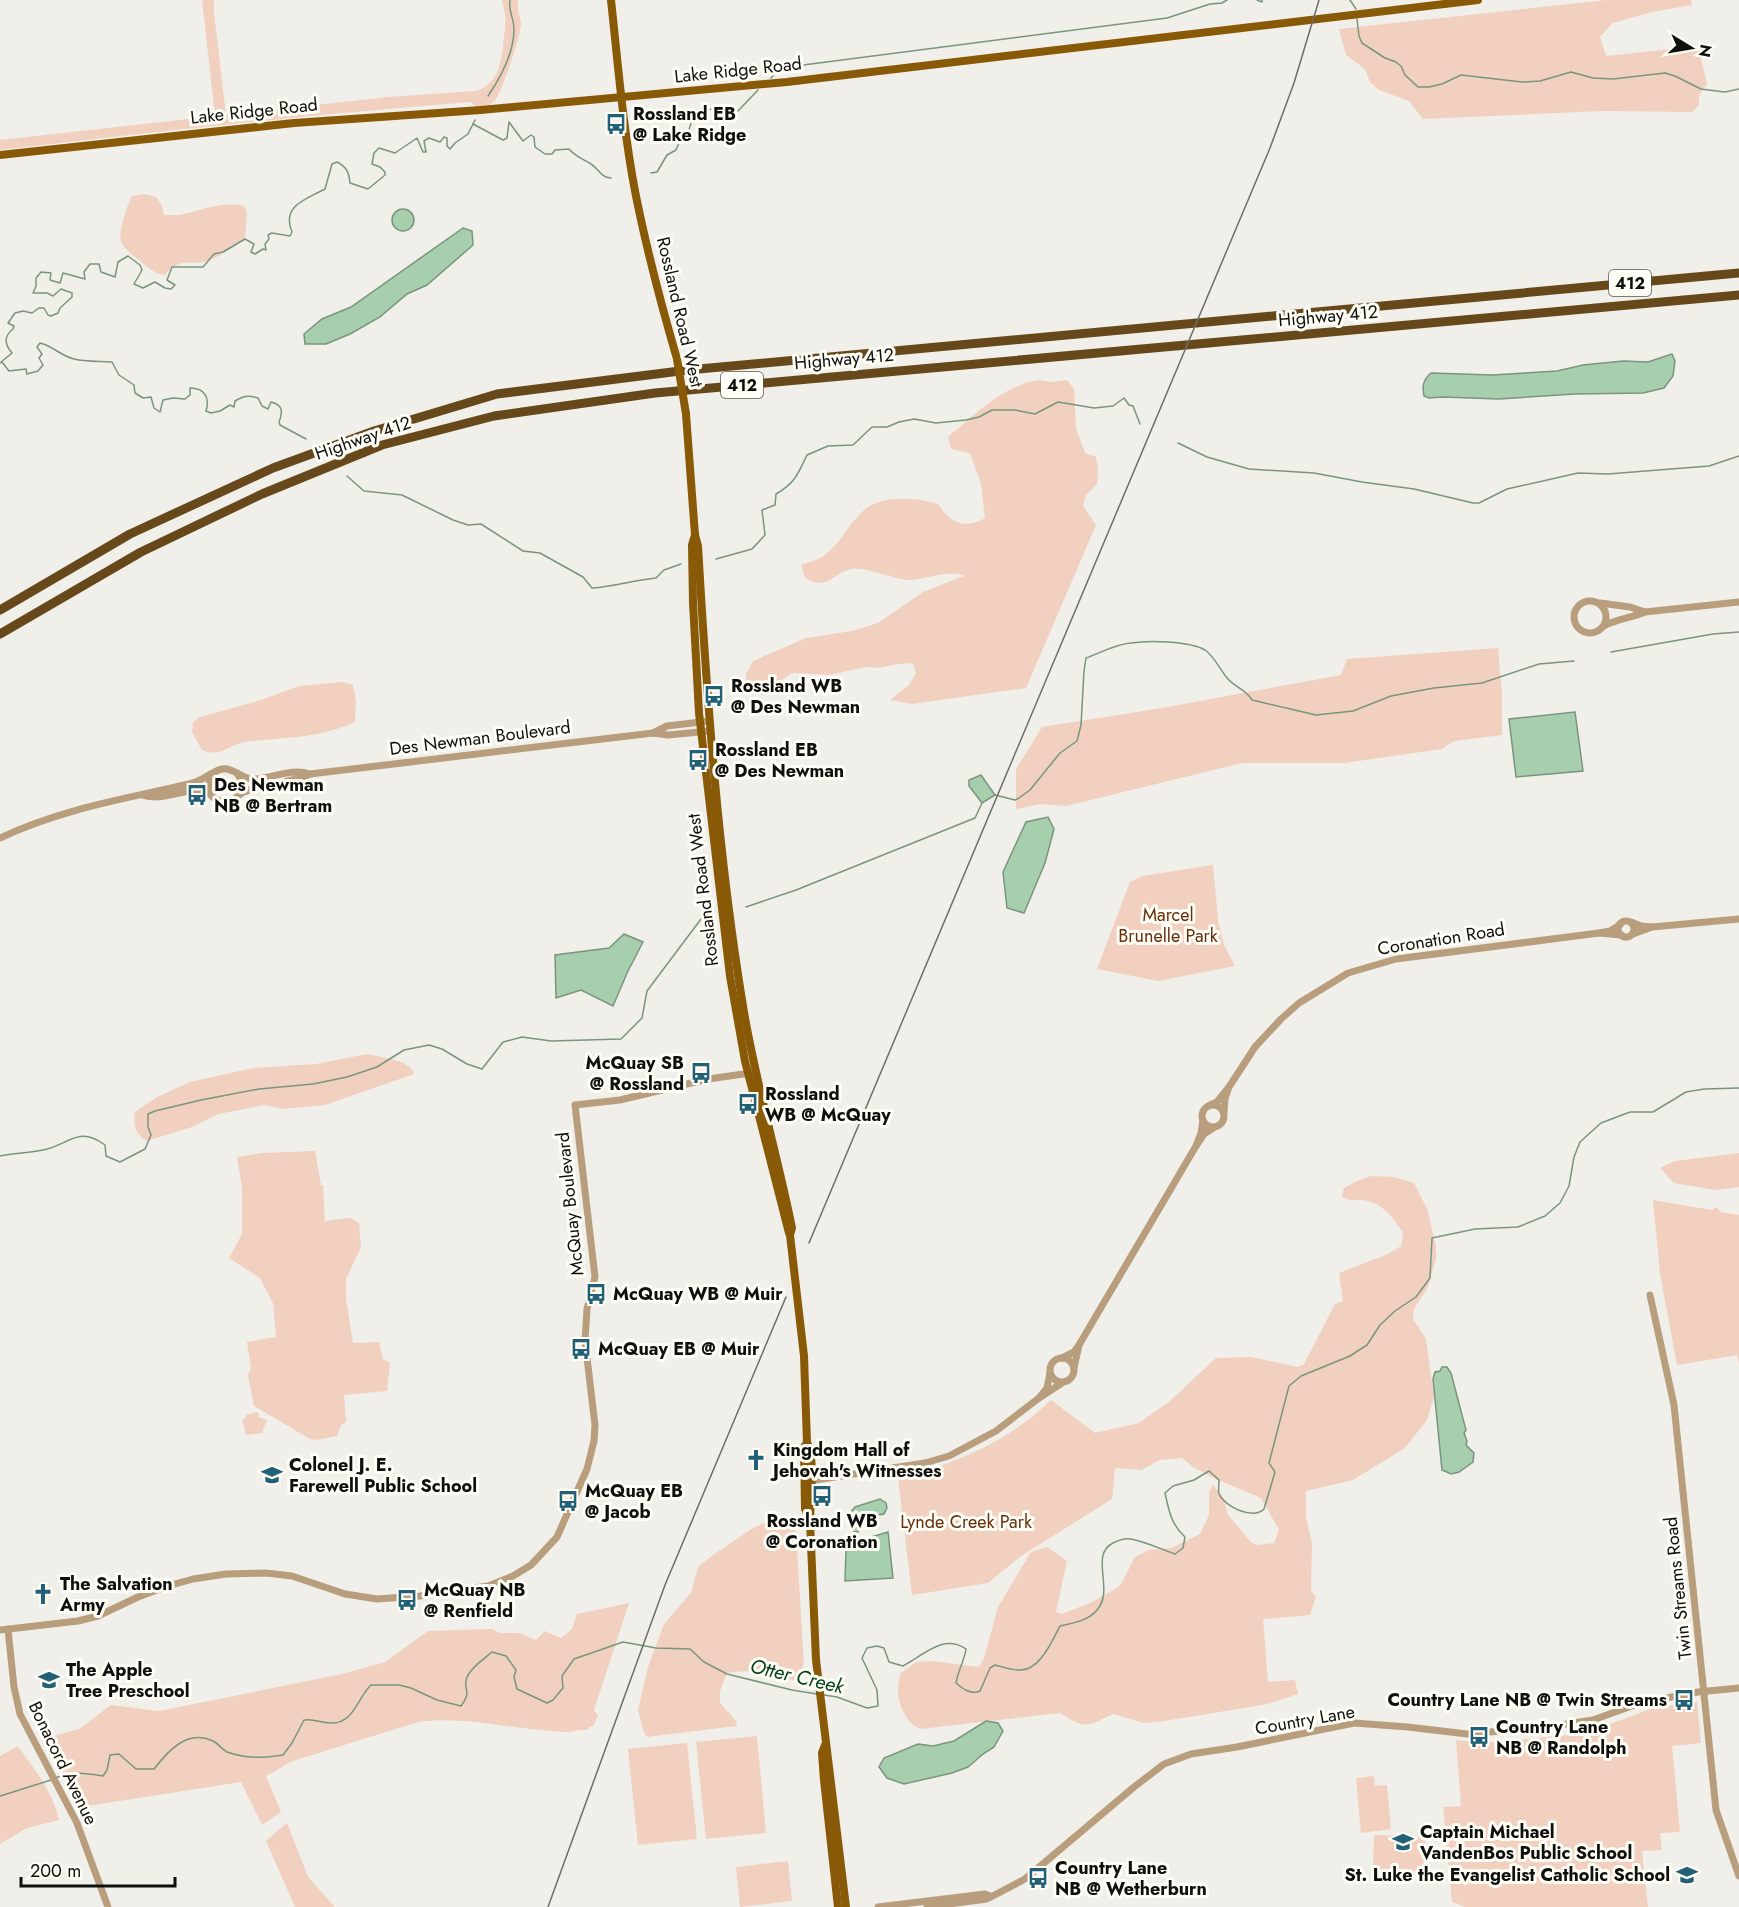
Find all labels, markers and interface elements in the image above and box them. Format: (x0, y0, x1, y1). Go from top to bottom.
north arrow (1661, 18, 1721, 78)
text: N (1693, 42, 1718, 59)
street label: Lake Ridge Road (673, 50, 803, 90)
street label: Lake Ridge Road (189, 91, 319, 131)
place label: Rossland EB @ Lake Ridge (633, 101, 746, 148)
bus stop icon: Rossland EB @ Lake Ridge (604, 112, 628, 136)
street label: Rossland Road West (650, 234, 710, 390)
road number: 412 (1609, 270, 1651, 296)
street label: Highway 412 (1277, 299, 1379, 333)
street label: Highway 412 (793, 342, 895, 376)
road number: 412 (721, 372, 763, 398)
street label: Highway 412 (311, 409, 415, 467)
place label: Rossland WB @ Des Newman (731, 673, 860, 720)
bus stop icon: Rossland WB @ Des Newman (702, 684, 726, 708)
street label: Des Newman Boulevard (388, 714, 572, 762)
place label: Rossland EB @ Des Newman (715, 737, 844, 784)
bus stop icon: Rossland EB @ Des Newman (686, 748, 710, 772)
place label: Des Newman NB @ Bertram (214, 772, 332, 819)
bus stop icon: Des Newman NB @ Bertram (185, 783, 209, 807)
street label: Rossland Road West (681, 811, 725, 968)
park label: Marcel Brunelle Park (1118, 902, 1218, 949)
street label: Coronation Road (1375, 916, 1507, 962)
place label: McQuay SB @ Rossland (586, 1050, 684, 1097)
bus stop icon: McQuay SB @ Rossland (689, 1061, 713, 1085)
place label: Rossland WB @ McQuay (765, 1081, 891, 1128)
bus stop icon: Rossland WB @ McQuay (736, 1092, 760, 1116)
street label: McQuay Boulevard (550, 1131, 590, 1277)
place label: McQuay WB @ Muir (613, 1281, 783, 1307)
bus stop icon: McQuay WB @ Muir (584, 1282, 608, 1306)
place label: McQuay EB @ Muir (598, 1336, 760, 1362)
bus stop icon: McQuay EB @ Muir (569, 1337, 593, 1361)
place label: Kingdom Hall of Jehovah's Witnesses (770, 1437, 942, 1484)
church icon: Kingdom Hall of Jehovah's Witnesses (744, 1448, 768, 1472)
place label: Colonel J. E. Farewell Public School (289, 1452, 477, 1499)
school or university icon: Colonel J. E. Farewell Public School (260, 1463, 284, 1487)
place label: McQuay EB @ Jacob (585, 1478, 683, 1525)
bus stop icon: Rossland WB @ Coronation (810, 1484, 834, 1508)
bus stop icon: McQuay EB @ Jacob (556, 1489, 580, 1513)
place label: Rossland WB @ Coronation (766, 1508, 878, 1555)
park label: Lynde Creek Park (900, 1509, 1032, 1535)
street label: Twin Streams Road (1658, 1515, 1698, 1661)
place label: The Salvation Army (59, 1571, 173, 1618)
place label: McQuay NB @ Renfield (424, 1577, 525, 1624)
church icon: The Salvation Army (31, 1582, 55, 1606)
bus stop icon: McQuay NB @ Renfield (395, 1588, 419, 1612)
water label: Otter Creek (747, 1652, 848, 1702)
place label: The Apple Tree Preschool (66, 1657, 190, 1704)
school or university icon: The Apple Tree Preschool (37, 1668, 61, 1692)
place label: Country Lane NB @ Twin Streams (1387, 1687, 1667, 1713)
bus stop icon: Country Lane NB @ Twin Streams (1672, 1688, 1696, 1712)
street label: Bonacord Avenue (22, 1697, 104, 1829)
street label: Country Lane (1253, 1698, 1357, 1742)
place label: Country Lane NB @ Randolph (1496, 1714, 1627, 1761)
bus stop icon: Country Lane NB @ Randolph (1467, 1725, 1491, 1749)
place label: Captain Michael VandenBos Public School (1419, 1819, 1632, 1866)
school or university icon: Captain Michael VandenBos Public School (1391, 1830, 1415, 1854)
scale bar (21, 1850, 176, 1888)
place label: Country Lane NB @ Wetherburn (1055, 1855, 1207, 1902)
text: 200 m (30, 1858, 81, 1884)
place label: St. Luke the Evangelist Catholic School (1344, 1862, 1670, 1888)
school or university icon: St. Luke the Evangelist Catholic School (1675, 1863, 1699, 1887)
bus stop icon: Country Lane NB @ Wetherburn (1026, 1866, 1050, 1890)

